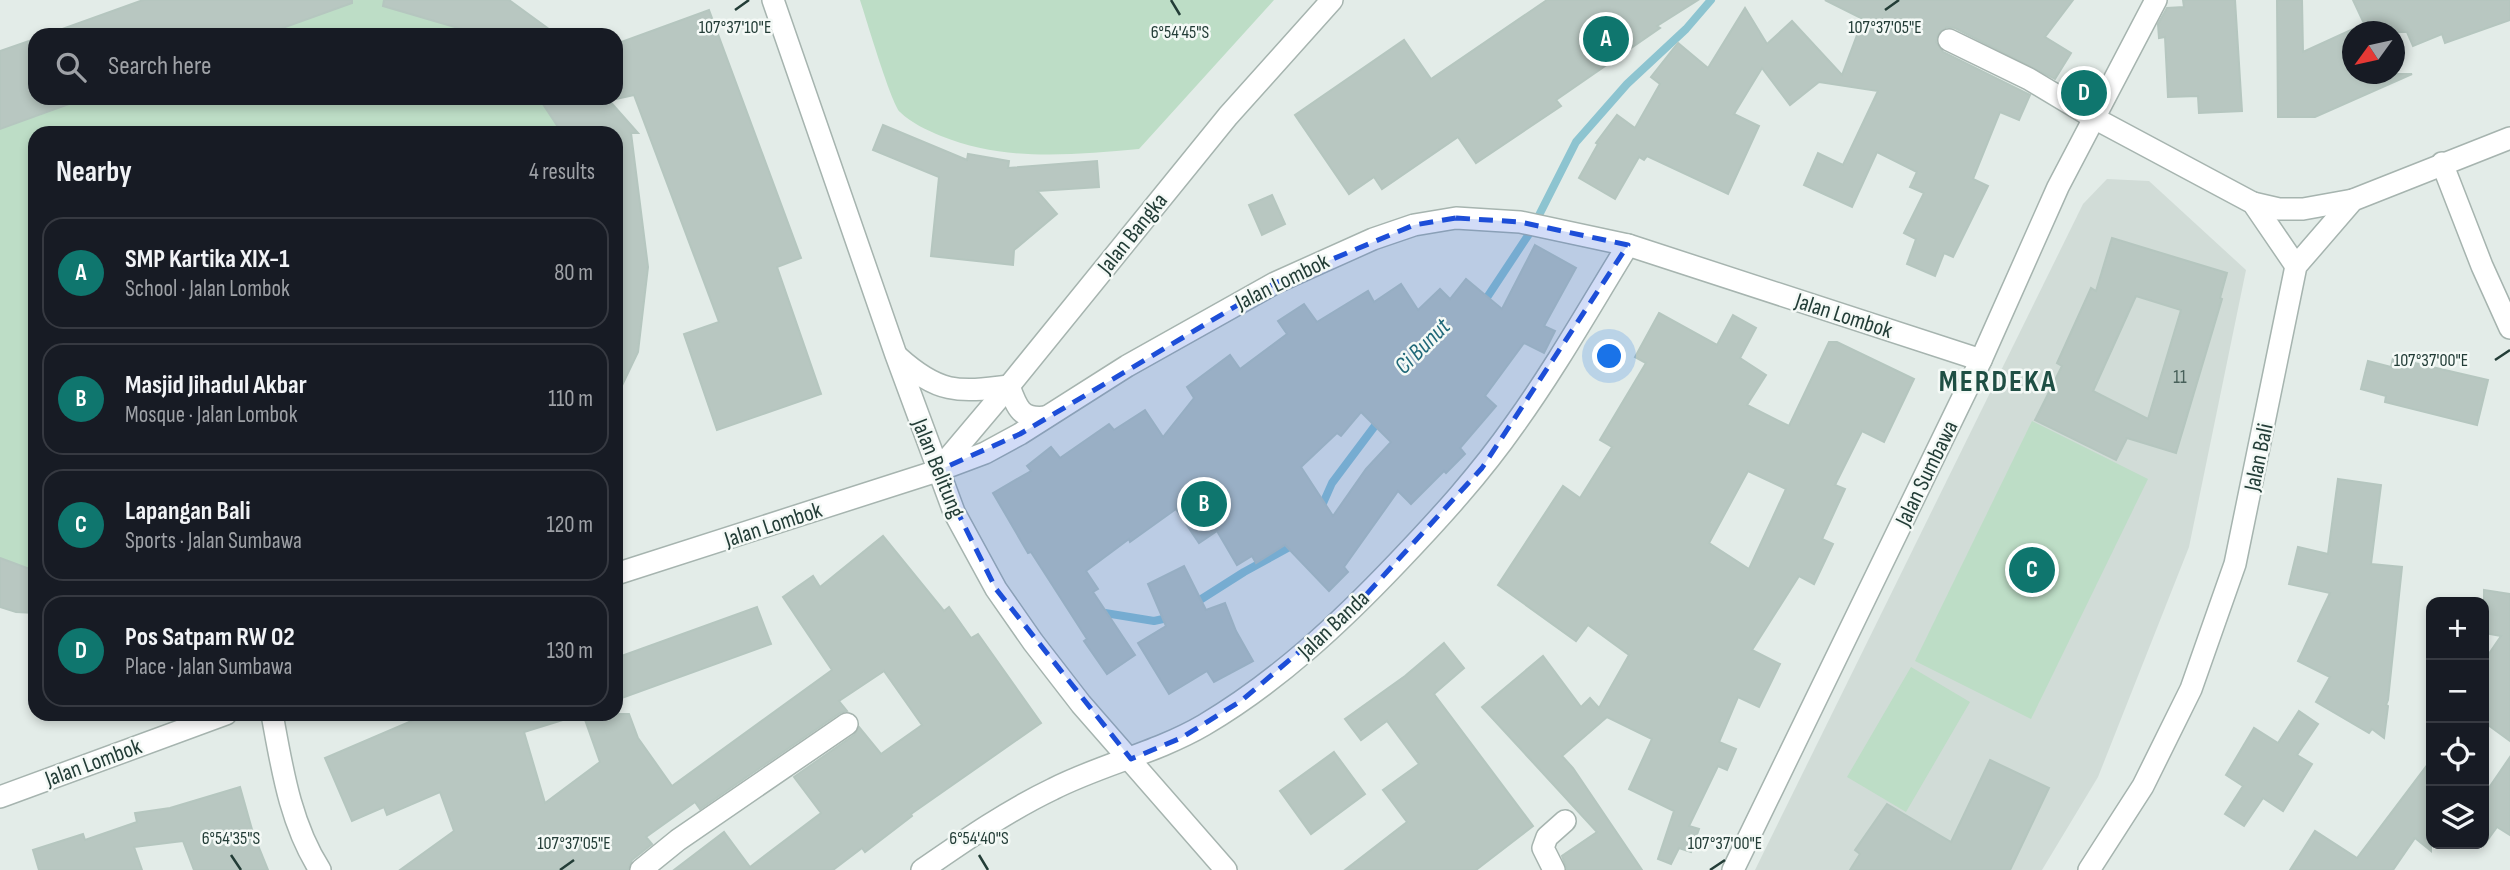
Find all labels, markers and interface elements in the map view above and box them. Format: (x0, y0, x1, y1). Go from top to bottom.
pin: A (1583, 13, 1629, 65)
text: 107°37'10"E (699, 17, 771, 38)
text: 107°37'05"E (1848, 17, 1922, 38)
north arrow (2342, 21, 2405, 84)
text: 6°54'45"S (1151, 22, 1210, 43)
search box (28, 28, 623, 105)
icon: search (52, 48, 90, 86)
text: Search here (108, 51, 211, 82)
pin: D (2061, 67, 2107, 119)
text: Nearby (56, 154, 132, 190)
text: 4 results (529, 158, 595, 186)
street label: Jalan Bangka (1091, 188, 1174, 281)
text: SMP Kartika XIX-1 (125, 244, 289, 275)
street label: Jalan Lombok (1230, 247, 1334, 317)
text: A (76, 259, 86, 287)
text: 80 m (554, 259, 593, 287)
text: School · Jalan Lombok (125, 275, 290, 303)
street label: Jalan Lombok (1791, 287, 1896, 345)
water label: Ci Bunut (1388, 312, 1457, 380)
your location (1592, 339, 1626, 373)
text: 107°37'00"E (2394, 350, 2468, 371)
district label: MERDEKA (1939, 364, 2057, 400)
house number: 11 (2173, 366, 2187, 389)
text: Masjid Jihadul Akbar (125, 370, 307, 401)
text: B (76, 385, 86, 413)
text: 110 m (548, 385, 593, 413)
text: Mosque · Jalan Lombok (125, 401, 297, 429)
street label: Jalan Belitung (905, 414, 971, 522)
street label: Jalan Sumbawa (1889, 416, 1965, 532)
street label: Jalan Bali (2238, 421, 2280, 495)
pin: B (1181, 478, 1227, 530)
text: Lapangan Bali (125, 496, 250, 527)
street label: Jalan Lombok (720, 496, 826, 554)
text: C (75, 511, 87, 539)
text: 120 m (547, 511, 593, 539)
text: Sports · Jalan Sumbawa (125, 527, 302, 555)
pin: C (2009, 544, 2055, 596)
street label: Jalan Banda (1291, 585, 1375, 666)
map controls (2426, 597, 2489, 849)
button: + (2426, 597, 2489, 660)
text: Pos Satpam RW 02 (125, 622, 295, 653)
text: D (75, 637, 87, 665)
text: 130 m (547, 637, 593, 665)
text: Place · Jalan Sumbawa (125, 653, 292, 681)
button: − (2426, 660, 2489, 723)
button: locate (2426, 723, 2489, 786)
street label: Jalan Lombok (40, 733, 146, 794)
button: layers (2426, 786, 2489, 849)
text: 6°54'35"S (202, 828, 261, 849)
text: 6°54'40"S (949, 828, 1009, 849)
text: 107°37'05"E (537, 833, 611, 854)
text: 107°37'00"E (1688, 833, 1762, 854)

